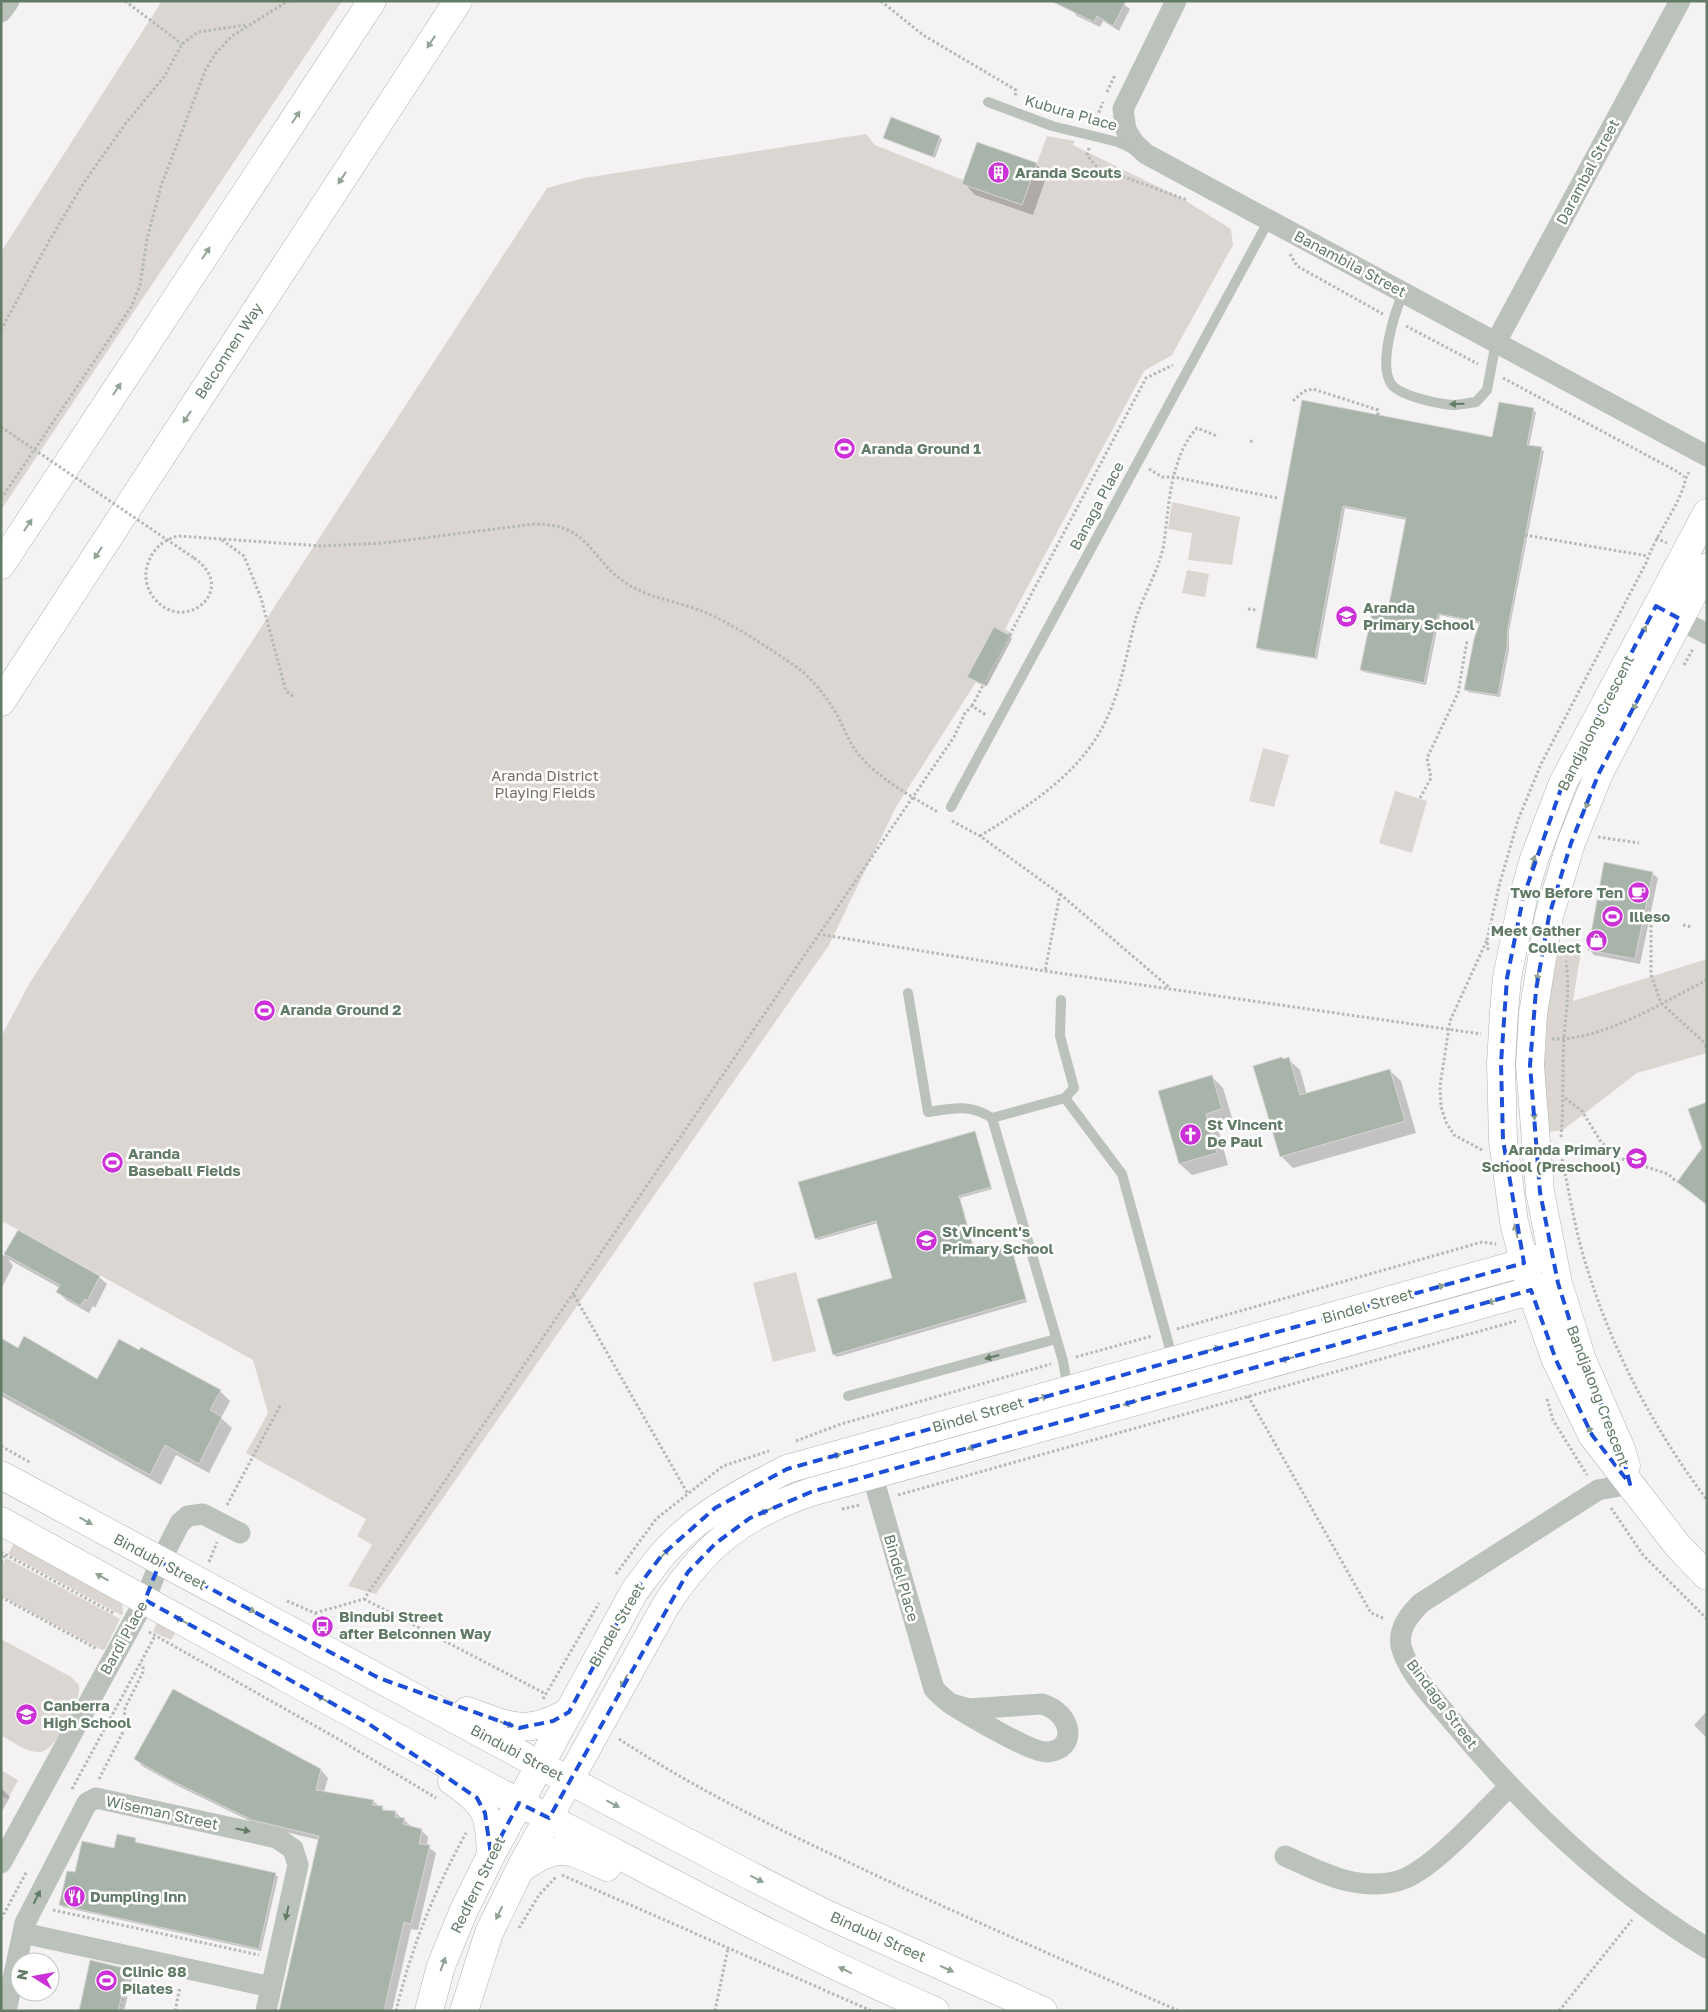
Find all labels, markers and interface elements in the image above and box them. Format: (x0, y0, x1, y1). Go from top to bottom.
one-way arrow (426, 35, 436, 49)
street label: Kubura Place (1023, 90, 1120, 134)
one-way arrow (291, 110, 300, 124)
street label: Darambal Street (1552, 116, 1623, 227)
building icon: Aranda Scouts (987, 161, 1011, 185)
place label: Aranda Scouts (1015, 163, 1122, 181)
one-way arrow (338, 172, 347, 185)
street label: Banambila Street (1291, 226, 1410, 300)
one-way arrow (202, 246, 211, 260)
street label: Belconnen Way (190, 298, 266, 402)
one-way arrow (112, 382, 122, 395)
one-way arrow (1449, 400, 1465, 408)
one-way arrow (182, 410, 191, 424)
sports icon: Aranda Ground 1 (833, 437, 857, 461)
place label: Aranda Ground 1 (861, 439, 981, 457)
street label: Banaga Place (1065, 458, 1127, 553)
one-way arrow (23, 518, 33, 531)
one-way arrow (93, 546, 103, 560)
place label: Aranda Primary School (1363, 598, 1475, 633)
school or university icon: Aranda Primary School (1335, 605, 1359, 629)
one-way arrow (1638, 625, 1647, 639)
street label: Bandjalong Crescent (1553, 652, 1637, 793)
one-way arrow (1632, 697, 1640, 711)
park label: Aranda District Playing Fields (491, 766, 599, 801)
one-way arrow (1583, 795, 1591, 809)
one-way arrow (1530, 854, 1538, 869)
cafe icon: Two Before Ten (1627, 881, 1651, 905)
place label: Two Before Ten (1510, 883, 1623, 901)
sports icon: Illeso (1601, 905, 1625, 929)
place label: Illeso (1629, 907, 1670, 925)
place label: Meet Gather Collect (1491, 921, 1581, 956)
shop icon: Meet Gather Collect (1585, 928, 1609, 952)
one-way arrow (1534, 967, 1542, 983)
sports icon: Aranda Ground 2 (252, 998, 276, 1022)
place label: Aranda Ground 2 (280, 1000, 402, 1018)
one-way arrow (1530, 1106, 1538, 1122)
place label: St Vincent De Paul (1207, 1115, 1283, 1150)
church icon: St Vincent De Paul (1179, 1122, 1203, 1146)
place label: Aranda Primary School (Preschool) (1481, 1140, 1621, 1175)
place label: Aranda Baseball Fields (128, 1144, 241, 1179)
school or university icon: Aranda Primary School (Preschool) (1625, 1147, 1649, 1171)
sports icon: Aranda Baseball Fields (100, 1151, 124, 1175)
place label: St Vincent's Primary School (942, 1222, 1054, 1257)
one-way arrow (1512, 1223, 1520, 1238)
school or university icon: St Vincent's Primary School (914, 1229, 938, 1253)
one-way arrow (1431, 1282, 1446, 1290)
street label: Bindel Street (1320, 1283, 1415, 1327)
one-way arrow (1486, 1297, 1501, 1305)
street label: Bandjalong Crescent (1564, 1322, 1634, 1469)
one-way arrow (1207, 1345, 1222, 1353)
one-way arrow (985, 1353, 1000, 1361)
one-way arrow (1279, 1355, 1294, 1363)
street label: Bindel Street (930, 1392, 1025, 1436)
one-way arrow (1034, 1393, 1049, 1401)
one-way arrow (1123, 1399, 1138, 1407)
one-way arrow (1586, 1425, 1595, 1438)
one-way arrow (966, 1443, 981, 1451)
one-way arrow (827, 1451, 842, 1459)
one-way arrow (759, 1507, 773, 1515)
one-way arrow (79, 1517, 92, 1526)
street label: Bindubi Street (111, 1529, 210, 1593)
street label: Bindel Place (881, 1532, 923, 1624)
one-way arrow (658, 1548, 670, 1560)
one-way arrow (96, 1572, 109, 1581)
street label: Bindel Street (585, 1579, 647, 1670)
street label: Bardi Place (96, 1597, 151, 1677)
one-way arrow (242, 1605, 257, 1613)
place label: Bindubi Street after Belconnen Way (339, 1607, 491, 1642)
bus stop icon: Bindubi Street after Belconnen Way (311, 1614, 335, 1638)
one-way arrow (174, 1616, 188, 1624)
street label: Bindaga Street (1403, 1655, 1482, 1751)
one-way arrow (620, 1674, 628, 1689)
one-way arrow (316, 1694, 330, 1703)
place label: Canberra High School (43, 1696, 131, 1731)
school or university icon: Canberra High School (15, 1703, 39, 1727)
street label: Bindubi Street (468, 1720, 567, 1784)
one-way arrow (500, 1721, 515, 1729)
street label: Wiseman Street (104, 1791, 220, 1833)
one-way arrow (606, 1800, 620, 1808)
one-way arrow (236, 1826, 251, 1834)
street label: Redfern Street (446, 1833, 508, 1936)
one-way arrow (750, 1875, 764, 1883)
restaurant icon: Dumpling Inn (62, 1885, 86, 1909)
place label: Dumpling Inn (90, 1887, 186, 1905)
one-way arrow (33, 1890, 41, 1904)
one-way arrow (283, 1905, 291, 1921)
one-way arrow (495, 1906, 503, 1920)
street label: Bindubi Street (828, 1907, 929, 1965)
north arrow (10, 1952, 60, 2002)
one-way arrow (439, 1956, 447, 1971)
place label: Clinic 88 Pilates (122, 1962, 187, 1997)
one-way arrow (940, 1965, 954, 1973)
one-way arrow (838, 1966, 853, 1974)
text: N (12, 1968, 31, 1981)
sports icon: Clinic 88 Pilates (94, 1969, 118, 1993)

